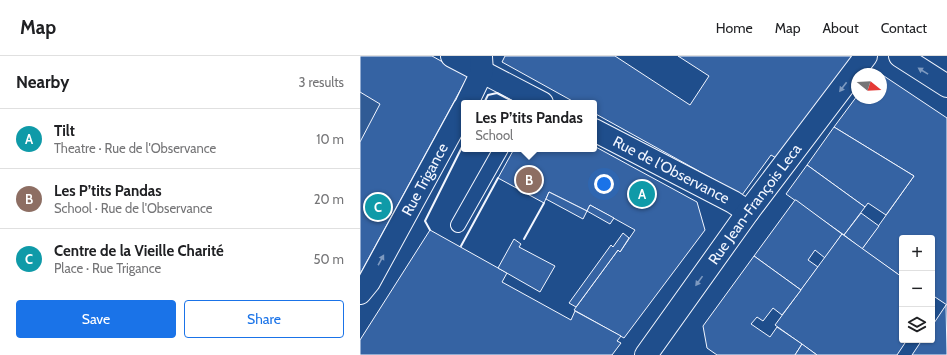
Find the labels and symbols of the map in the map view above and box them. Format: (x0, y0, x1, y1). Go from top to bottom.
north arrow (851, 68, 887, 104)
one-way arrow (917, 68, 929, 75)
one-way arrow (839, 82, 847, 93)
street label: Rue de l'Observance (610, 132, 733, 208)
street label: Rue Trigance (398, 140, 452, 219)
street label: Rue Jean-François Leca (704, 140, 806, 268)
pin: B (516, 165, 542, 195)
your location (594, 174, 614, 194)
pin: A (629, 179, 655, 209)
pin: C (365, 192, 391, 222)
one-way arrow (377, 254, 384, 266)
one-way arrow (695, 276, 703, 287)

